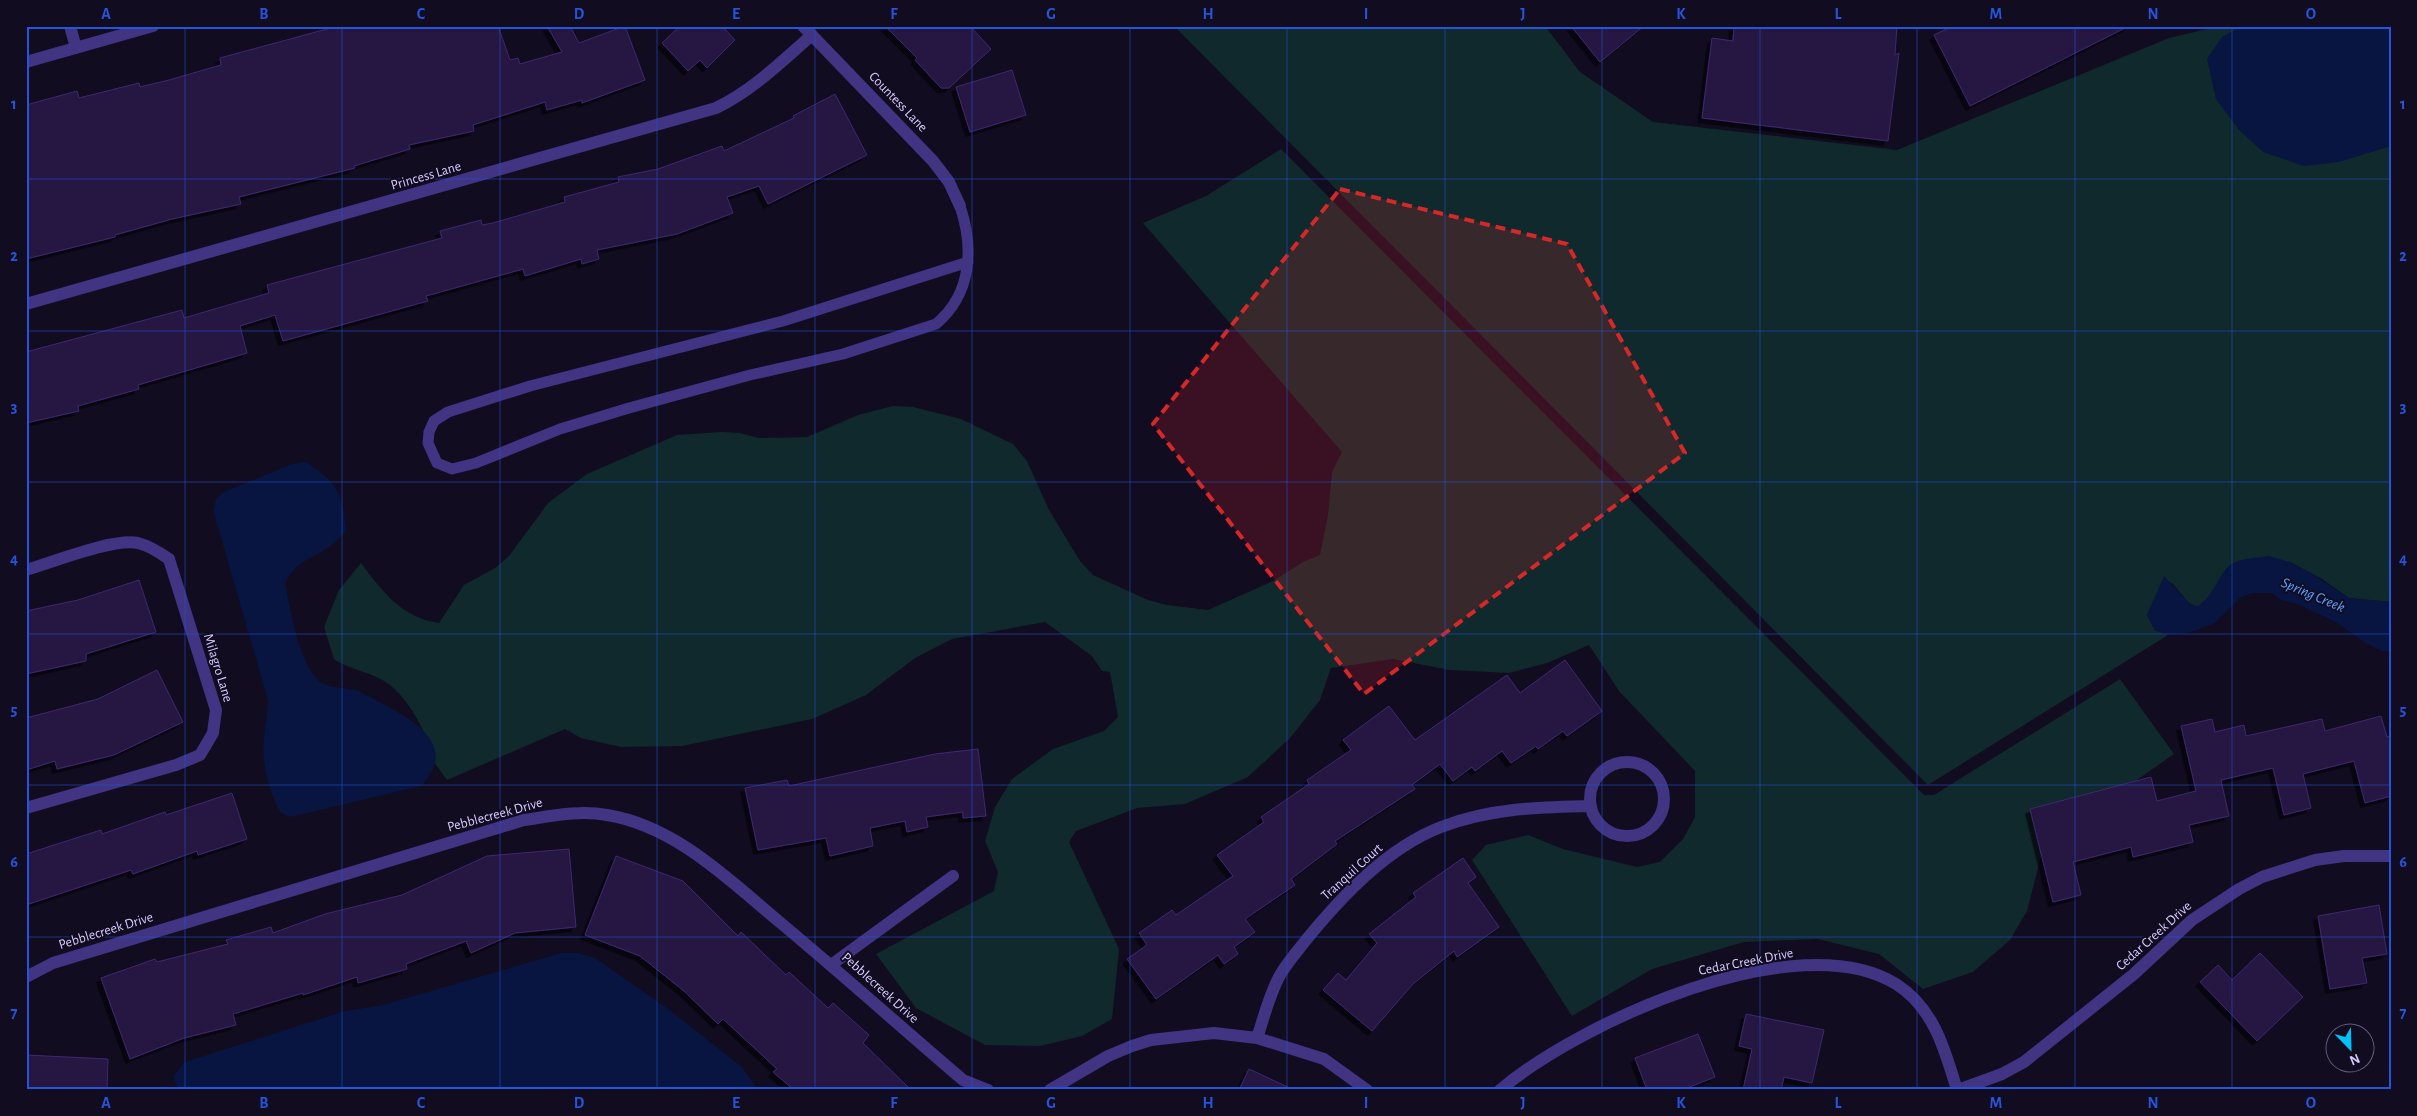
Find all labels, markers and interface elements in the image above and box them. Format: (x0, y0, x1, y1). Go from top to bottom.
text: A (101, 6, 111, 22)
text: B (259, 6, 269, 22)
text: C (417, 6, 426, 22)
text: D (574, 6, 585, 22)
text: E (732, 6, 740, 22)
text: F (890, 6, 898, 22)
text: G (1046, 6, 1056, 22)
text: H (1202, 6, 1214, 22)
text: I (1364, 6, 1368, 22)
text: J (1520, 6, 1526, 22)
text: K (1676, 6, 1686, 22)
text: L (1835, 6, 1842, 22)
text: M (1990, 6, 2002, 22)
text: N (2147, 6, 2159, 22)
text: O (2306, 6, 2316, 22)
street label: Countess Lane (866, 69, 930, 135)
text: 1 (11, 96, 17, 112)
text: 1 (2400, 96, 2406, 112)
street label: Princess Lane (389, 159, 463, 193)
text: 2 (10, 248, 18, 264)
text: 2 (2399, 248, 2407, 264)
text: 3 (11, 399, 18, 415)
text: 3 (2400, 399, 2407, 415)
text: 4 (10, 551, 18, 567)
text: 4 (2399, 551, 2407, 567)
water label: Spring Creek (2279, 575, 2347, 615)
street label: Milagro Lane (201, 632, 235, 704)
text: 5 (11, 702, 18, 718)
text: 5 (2400, 702, 2407, 718)
street label: Pebblecreek Drive (446, 796, 544, 834)
street label: Tranquil Court (1319, 841, 1386, 903)
text: 6 (10, 854, 18, 870)
text: 6 (2399, 854, 2407, 870)
street label: Cedar Creek Drive (2114, 899, 2194, 973)
street label: Pebblecreek Drive (57, 910, 155, 952)
street label: Cedar Creek Drive (1697, 946, 1795, 978)
street label: Pebblecreek Drive (839, 950, 921, 1026)
text: 7 (11, 1005, 18, 1021)
text: 7 (2400, 1005, 2407, 1021)
north arrow (2324, 1024, 2374, 1074)
text: N (2347, 1051, 2362, 1067)
text: A (101, 1095, 111, 1111)
text: B (259, 1095, 269, 1111)
text: C (417, 1095, 426, 1111)
text: D (574, 1095, 585, 1111)
text: E (732, 1095, 740, 1111)
text: F (890, 1095, 898, 1111)
text: G (1046, 1095, 1056, 1111)
text: H (1202, 1095, 1214, 1111)
text: I (1364, 1095, 1368, 1111)
text: J (1520, 1095, 1526, 1111)
text: K (1676, 1095, 1686, 1111)
text: L (1835, 1095, 1842, 1111)
text: M (1990, 1095, 2002, 1111)
text: N (2147, 1095, 2159, 1111)
text: O (2306, 1095, 2316, 1111)

